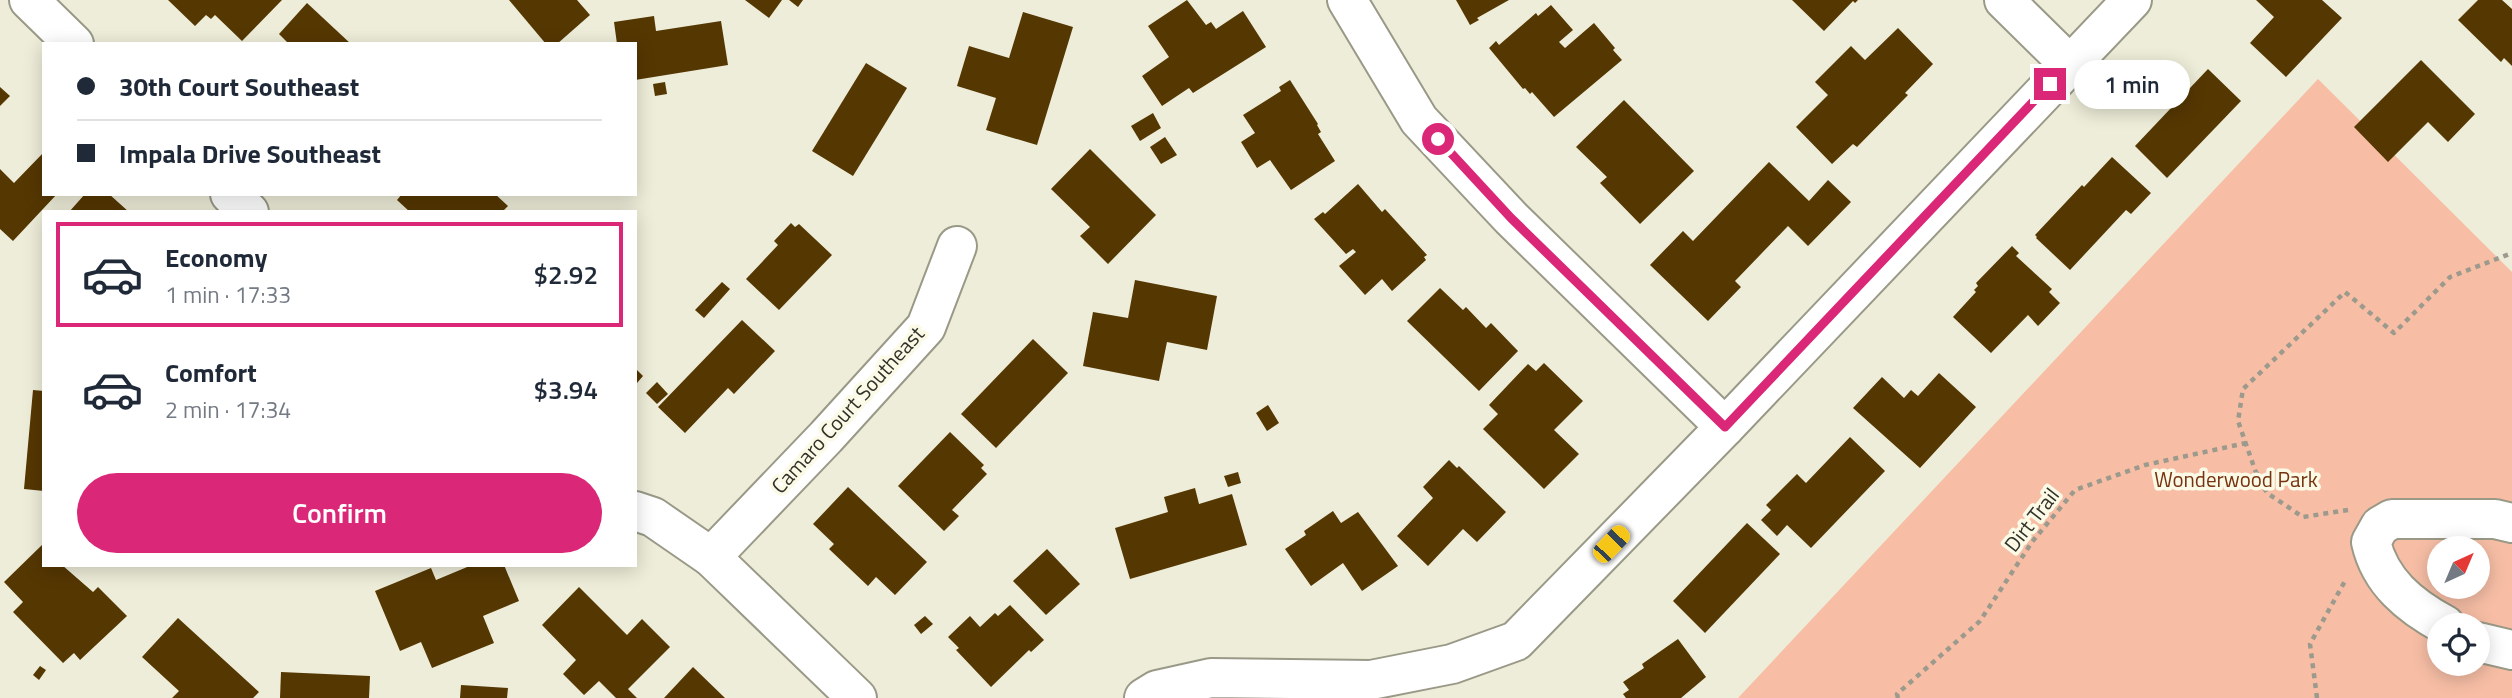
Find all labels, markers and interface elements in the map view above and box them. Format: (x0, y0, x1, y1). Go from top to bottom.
callout: 1 min (2074, 60, 2190, 108)
text: 30th Court Southeast (119, 67, 359, 106)
text: 1 min (2104, 67, 2160, 102)
route end (2034, 68, 2066, 100)
route start (1422, 123, 1454, 155)
text: Impala Drive Southeast (119, 134, 381, 173)
text: Economy (165, 238, 267, 277)
icon: car (81, 243, 144, 306)
text: $2.92 (534, 255, 598, 294)
text: 1 min · 17:33 (165, 277, 291, 312)
street label: Camaro Court Southeast (763, 318, 932, 500)
text: Comfort (165, 353, 257, 392)
icon: car (81, 358, 144, 421)
text: $3.94 (534, 370, 598, 409)
text: 2 min · 17:34 (165, 392, 291, 427)
park label: Wonderwood Park (2154, 463, 2318, 495)
button: Confirm (77, 473, 602, 553)
street label: Dirt Trail (1996, 480, 2067, 558)
car (1589, 522, 1634, 566)
north arrow (2427, 536, 2490, 598)
map controls (2427, 536, 2490, 676)
button: locate (2427, 613, 2490, 676)

